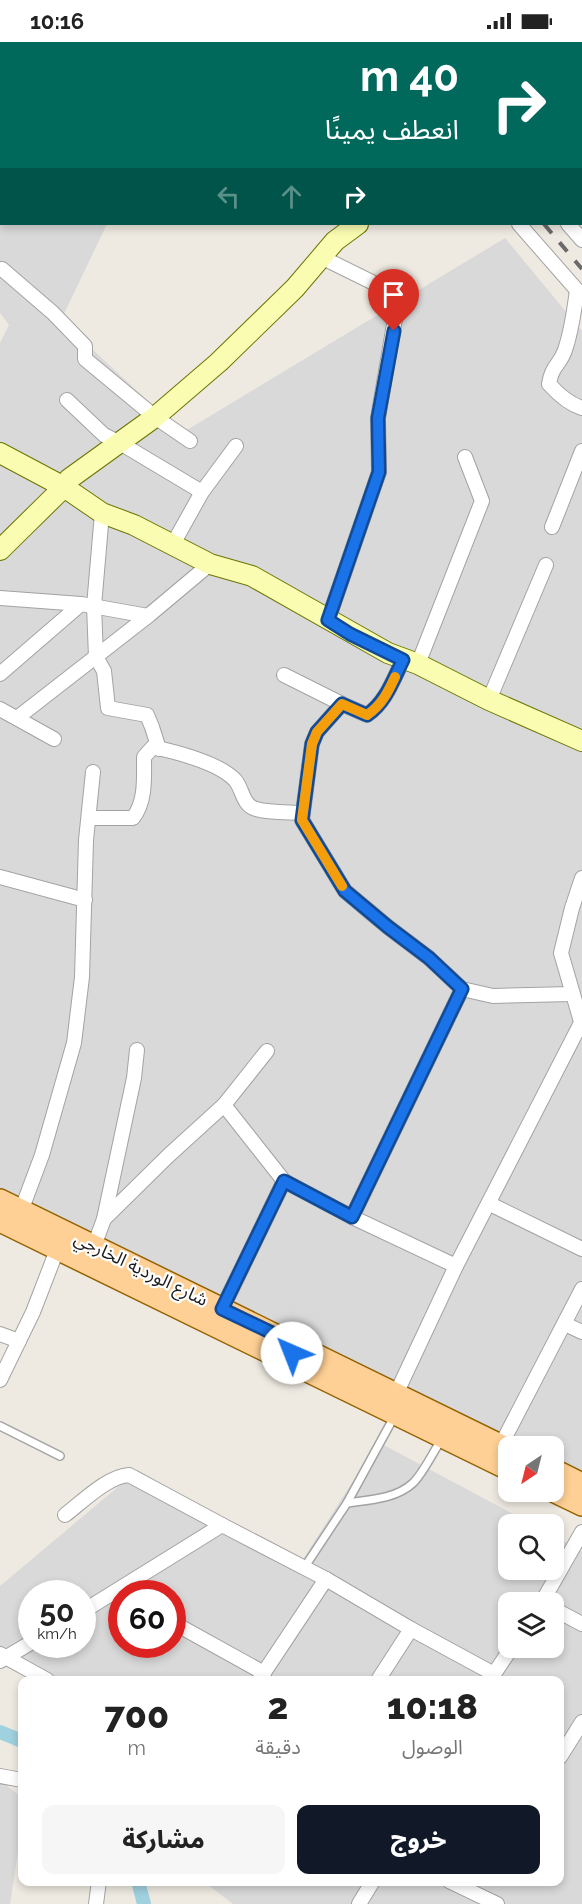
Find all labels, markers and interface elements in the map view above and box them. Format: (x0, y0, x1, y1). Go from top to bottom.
text: 10:16 (30, 8, 84, 34)
text: 40 m (360, 52, 459, 101)
icon: right (480, 66, 558, 144)
text: انعطف يمينًا (325, 114, 459, 145)
icon: left (212, 180, 245, 213)
icon: ahead (275, 180, 308, 213)
icon: right (338, 180, 371, 213)
pin (368, 269, 419, 331)
icon: arrive (377, 278, 410, 311)
street label: شارع الوردية الخارجي (69, 1227, 211, 1314)
position arrow (260, 1321, 324, 1385)
north arrow (498, 1436, 564, 1502)
map controls (498, 1436, 564, 1658)
button: search (498, 1514, 564, 1580)
speed limit sign: 60 (108, 1580, 186, 1658)
button: layers (498, 1592, 564, 1658)
text: 50 (39, 1594, 75, 1629)
text: km/h (37, 1625, 77, 1643)
text: 2 (267, 1685, 288, 1727)
text: 10:18 (387, 1685, 478, 1727)
text: 700 (104, 1694, 169, 1736)
text: دقيقة (255, 1735, 301, 1759)
text: الوصول (402, 1735, 463, 1759)
text: m (127, 1736, 146, 1760)
button: مشاركة (42, 1805, 285, 1874)
button: خروج (297, 1805, 540, 1874)

